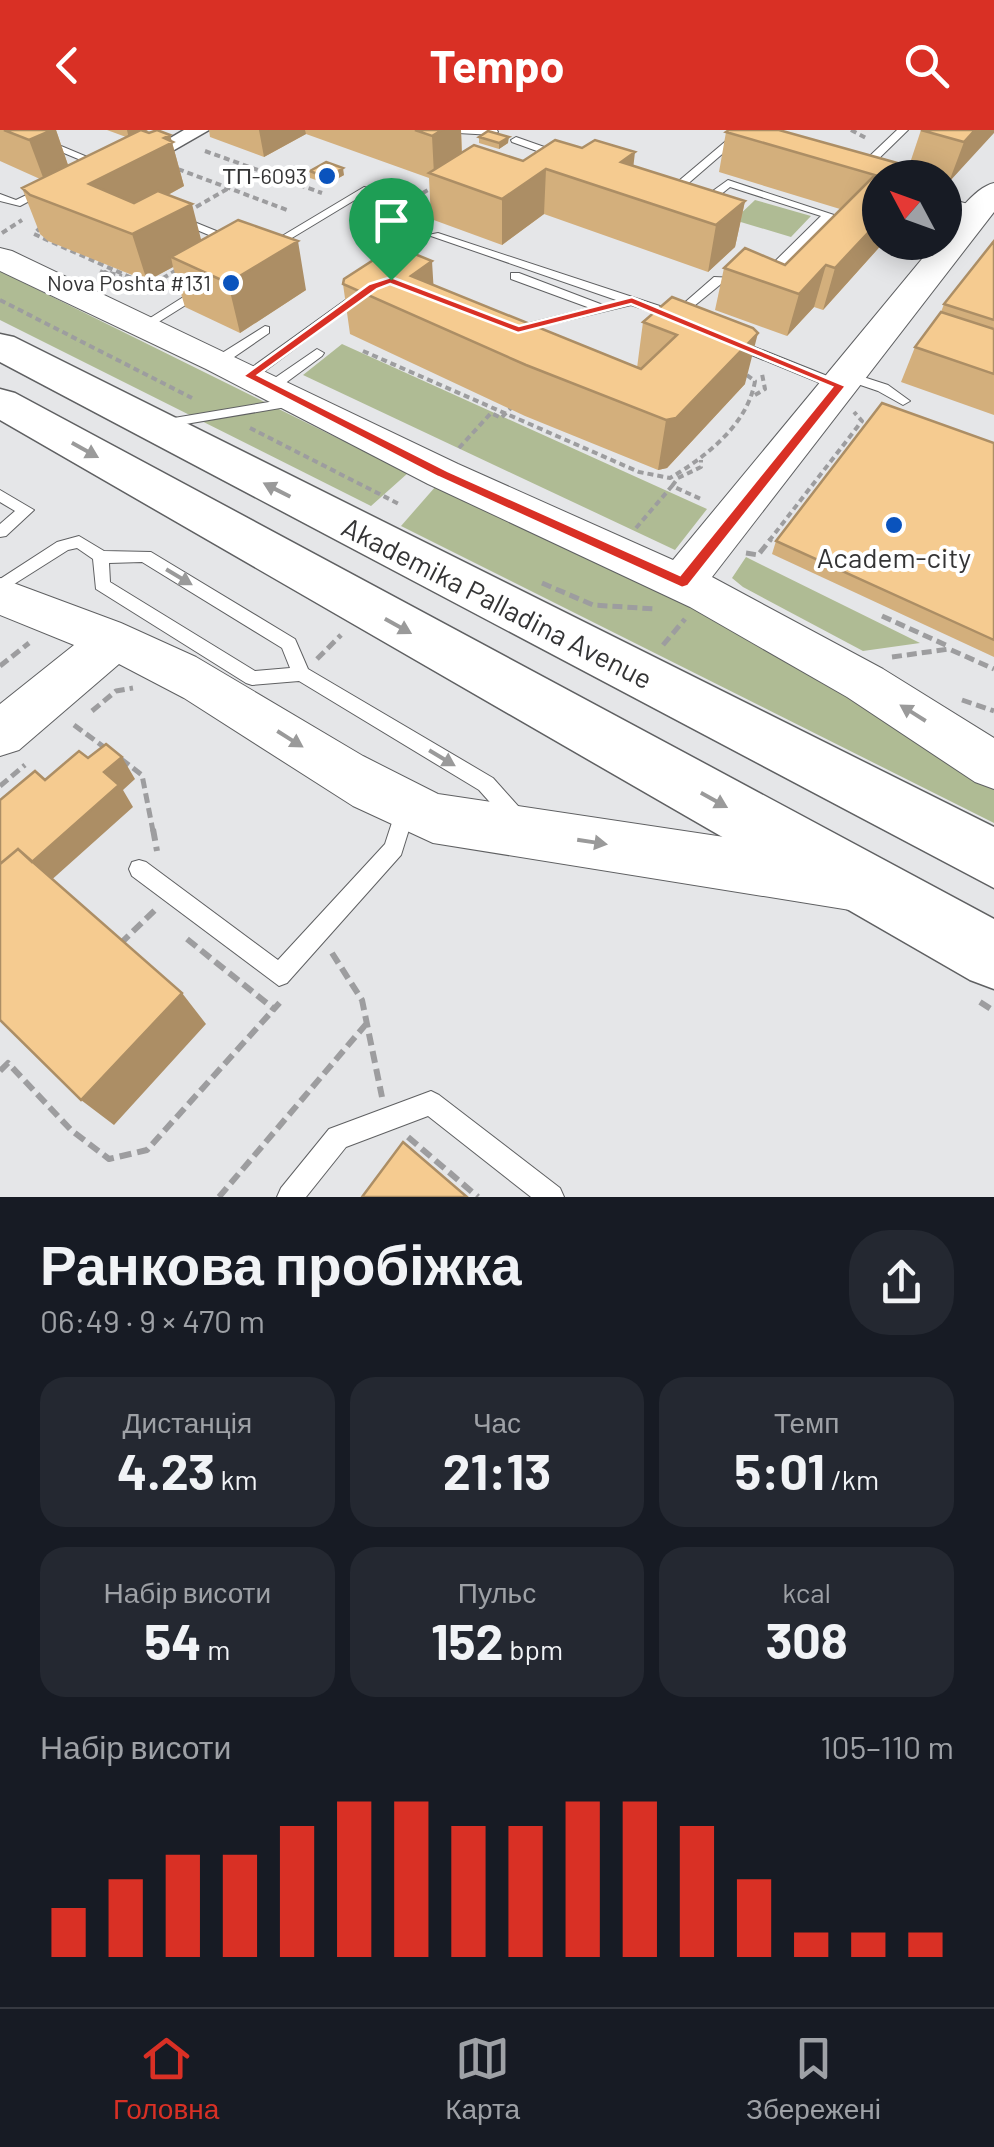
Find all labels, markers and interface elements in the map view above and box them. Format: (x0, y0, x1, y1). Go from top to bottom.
icon: back (40, 38, 95, 93)
text: Tempo (429, 38, 565, 92)
icon: search (899, 38, 954, 93)
north arrow (862, 160, 962, 260)
map controls (862, 160, 962, 260)
place label: ТП-6093 (223, 162, 307, 188)
marker: ТП-6093 (316, 165, 338, 187)
pin (349, 178, 434, 281)
icon: arrive (364, 193, 419, 248)
place label: Nova Poshta #131 (47, 269, 211, 295)
marker: Nova Poshta #131 (220, 272, 242, 294)
one-way arrow (71, 441, 99, 459)
one-way arrow (263, 482, 292, 499)
street label: Akademika Palladina Avenue (337, 509, 658, 695)
marker: Academ-city (883, 514, 905, 536)
place label: Academ-city (817, 540, 971, 574)
one-way arrow (165, 568, 193, 585)
one-way arrow (384, 617, 413, 634)
one-way arrow (899, 704, 926, 722)
one-way arrow (276, 730, 303, 748)
one-way arrow (428, 749, 456, 766)
one-way arrow (699, 791, 728, 808)
one-way arrow (577, 835, 609, 850)
text: Ранкова пробіжка (40, 1230, 522, 1296)
button: share (849, 1230, 954, 1335)
text: 06:49 · 9 × 470 m (40, 1301, 265, 1339)
text: Дистанція (123, 1405, 252, 1439)
text: Час (473, 1405, 521, 1439)
text: Темп (774, 1405, 839, 1439)
text: 4.23 (117, 1440, 215, 1500)
text: 21:13 (443, 1440, 551, 1500)
text: 5:01 (734, 1440, 825, 1500)
text: km (215, 1462, 258, 1496)
text: /km (825, 1462, 879, 1496)
text: Набір висоти (104, 1575, 271, 1609)
text: Пульс (458, 1575, 536, 1609)
text: kcal (782, 1575, 831, 1609)
text: 308 (765, 1609, 848, 1669)
text: 54 (144, 1610, 202, 1670)
text: 152 (431, 1610, 504, 1670)
text: m (202, 1632, 230, 1666)
text: bpm (504, 1632, 563, 1666)
text: Набір висоти (40, 1727, 231, 1765)
text: 105–110 m (820, 1727, 954, 1765)
tab: Головна (113, 2031, 219, 2126)
tab: Карта (445, 2031, 520, 2126)
tab: Збережені (746, 2031, 881, 2126)

